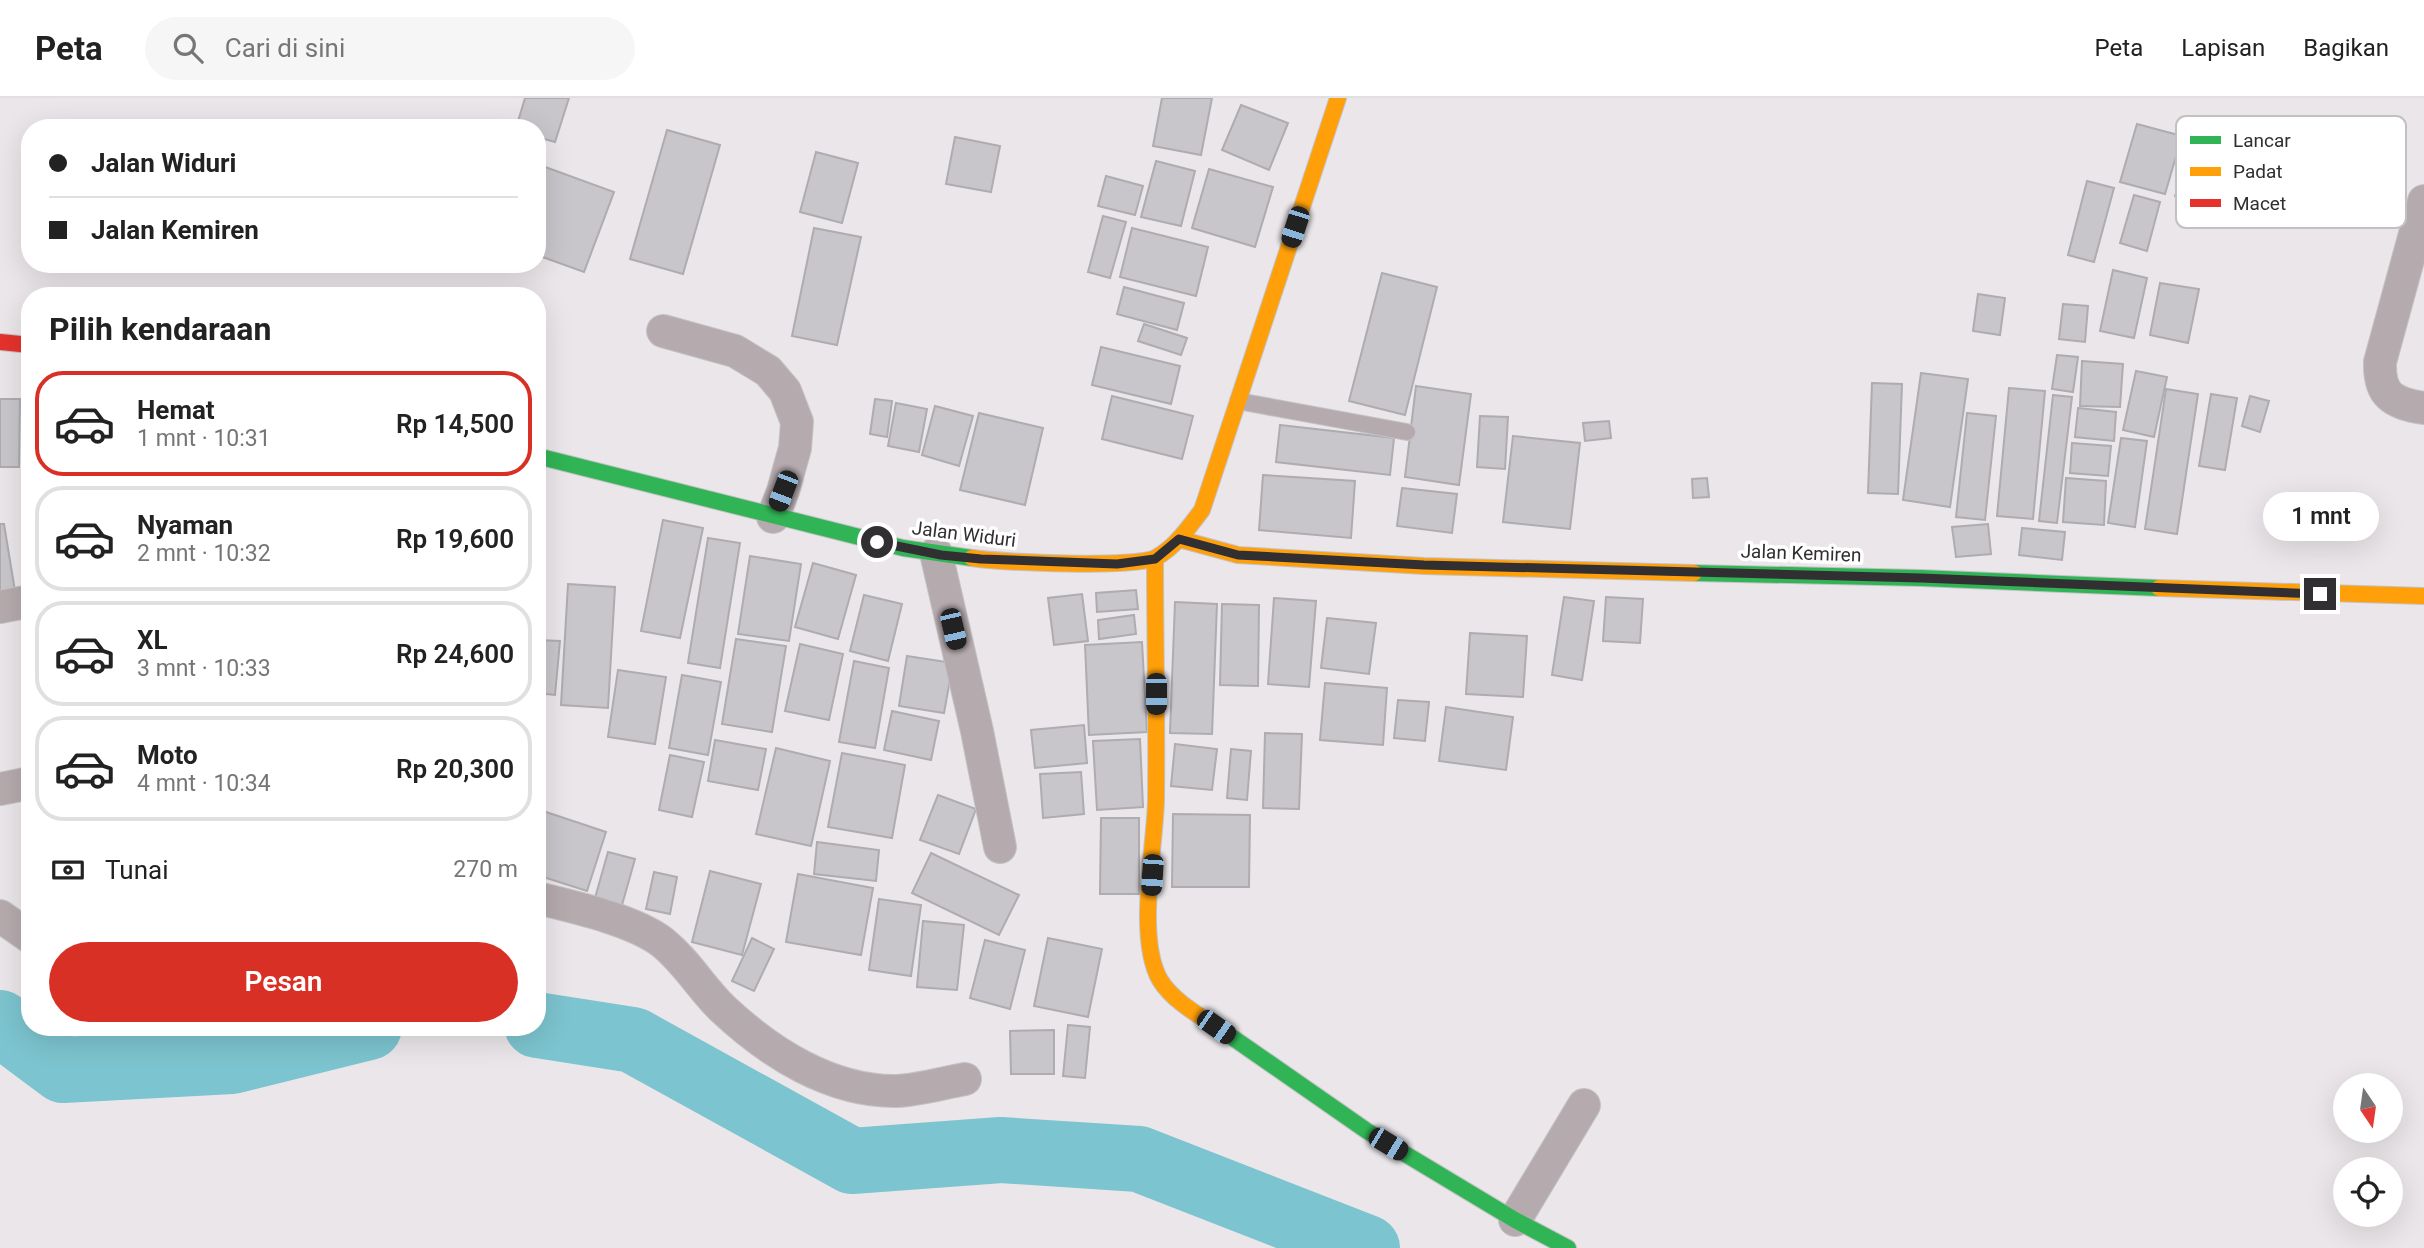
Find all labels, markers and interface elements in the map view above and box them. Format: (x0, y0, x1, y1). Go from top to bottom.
search box (145, 17, 635, 80)
text: Peta (35, 29, 103, 68)
icon: search (169, 29, 207, 67)
text: Cari di sini (225, 33, 345, 63)
text: Peta (2095, 34, 2143, 62)
text: Lapisan (2181, 34, 2265, 62)
text: Bagikan (2303, 34, 2389, 62)
legend (2176, 116, 2406, 228)
text: Lancar (2233, 129, 2291, 152)
text: Jalan Widuri (91, 148, 237, 178)
text: Padat (2233, 160, 2283, 183)
text: Macet (2233, 192, 2286, 215)
car (1279, 204, 1312, 250)
text: Jalan Kemiren (91, 215, 259, 245)
text: Pilih kendaraan (49, 310, 271, 348)
icon: car (53, 392, 116, 455)
text: Hemat (137, 395, 215, 425)
text: Rp 14,500 (396, 409, 514, 439)
text: 1 mnt · 10:31 (137, 425, 271, 452)
car (766, 468, 801, 514)
callout: 1 mnt (2262, 492, 2378, 542)
text: 1 mnt (2291, 503, 2351, 530)
icon: car (53, 507, 116, 570)
text: Nyaman (137, 510, 233, 540)
street label: Jalan Widuri (911, 516, 1017, 552)
text: Rp 19,600 (396, 524, 514, 554)
route start (861, 526, 893, 558)
street label: Jalan Kemiren (1740, 539, 1862, 567)
text: 2 mnt · 10:32 (137, 540, 271, 567)
route end (2304, 578, 2336, 610)
car (939, 606, 968, 652)
icon: car (53, 622, 116, 685)
text: XL (137, 625, 168, 655)
text: Rp 24,600 (396, 639, 514, 669)
text: 3 mnt · 10:33 (137, 655, 271, 682)
car (1146, 673, 1167, 715)
icon: car (53, 737, 116, 800)
text: Moto (137, 740, 198, 770)
text: Rp 20,300 (396, 754, 514, 784)
text: 4 mnt · 10:34 (137, 770, 271, 797)
icon: cash (49, 851, 87, 889)
car (1141, 853, 1164, 897)
text: Tunai (105, 855, 168, 885)
text: 270 m (453, 856, 518, 883)
button: Pesan (49, 942, 518, 1022)
car (1193, 1006, 1240, 1048)
north arrow (2333, 1073, 2403, 1143)
map controls (2333, 1073, 2403, 1227)
car (1365, 1124, 1412, 1164)
button: locate (2333, 1157, 2403, 1227)

